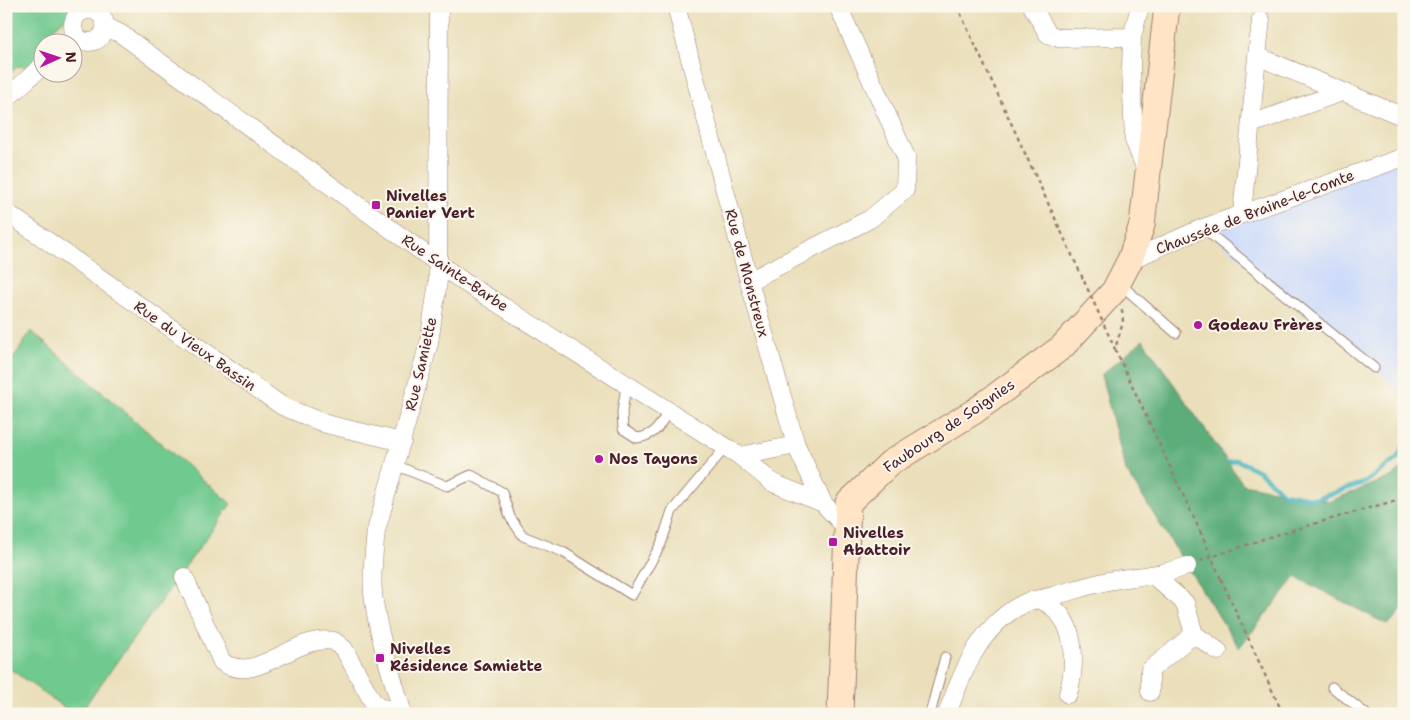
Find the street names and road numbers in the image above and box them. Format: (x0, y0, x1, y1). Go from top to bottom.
street label: Chaussée de Braine-le-Comte (1153, 165, 1357, 259)
street label: Rue de Monstreux (720, 207, 774, 340)
street label: Rue Sainte-Barbe (398, 230, 512, 316)
street label: Rue du Vieux Bassin (130, 296, 260, 396)
street label: Rue Samiette (400, 315, 442, 413)
street label: Faubourg de Soignies (879, 374, 1019, 478)

